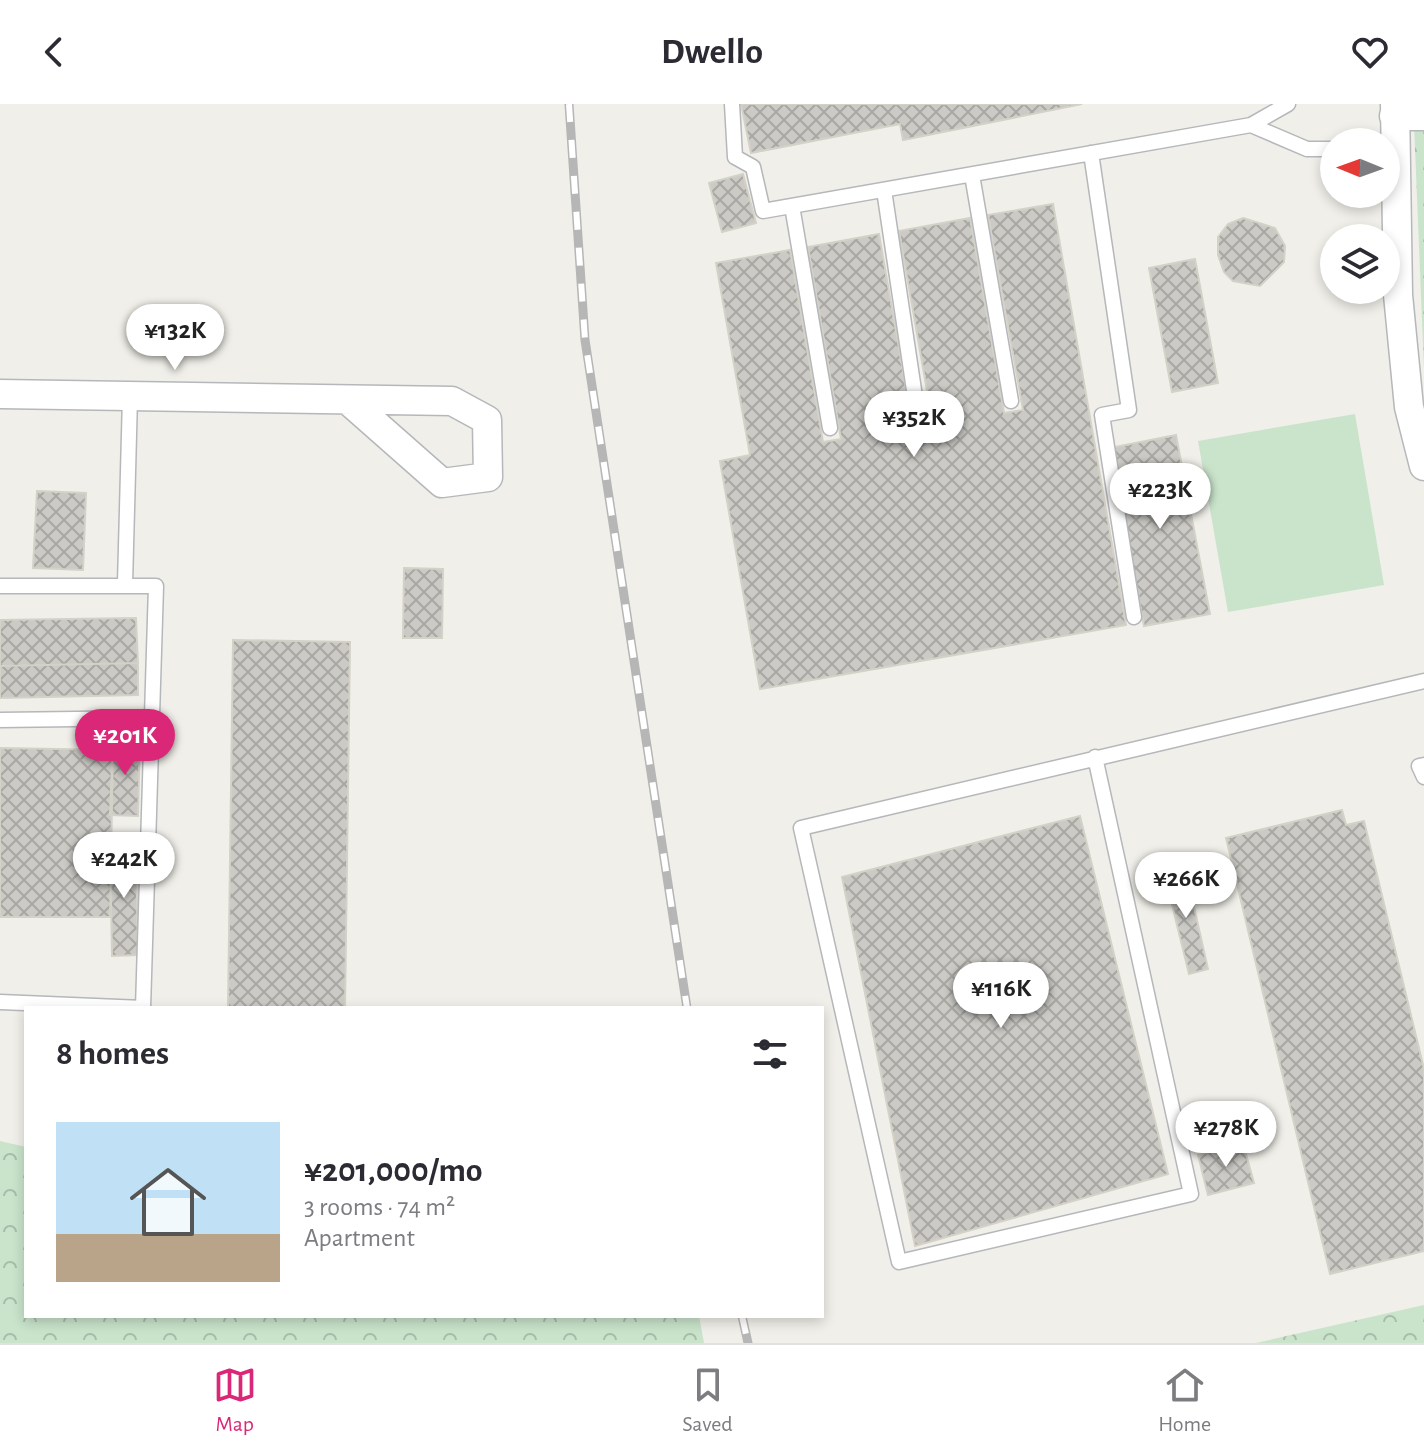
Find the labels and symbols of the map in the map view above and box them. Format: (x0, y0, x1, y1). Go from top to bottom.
north arrow (1320, 128, 1400, 208)
pin: ¥132K (119, 304, 231, 372)
pin: ¥352K (858, 391, 970, 459)
pin: ¥223K (1104, 463, 1216, 531)
pin: ¥201K (69, 709, 181, 777)
pin: ¥242K (68, 832, 180, 900)
pin: ¥266K (1130, 852, 1242, 920)
pin: ¥116K (945, 962, 1057, 1030)
pin: ¥278K (1170, 1101, 1282, 1169)

